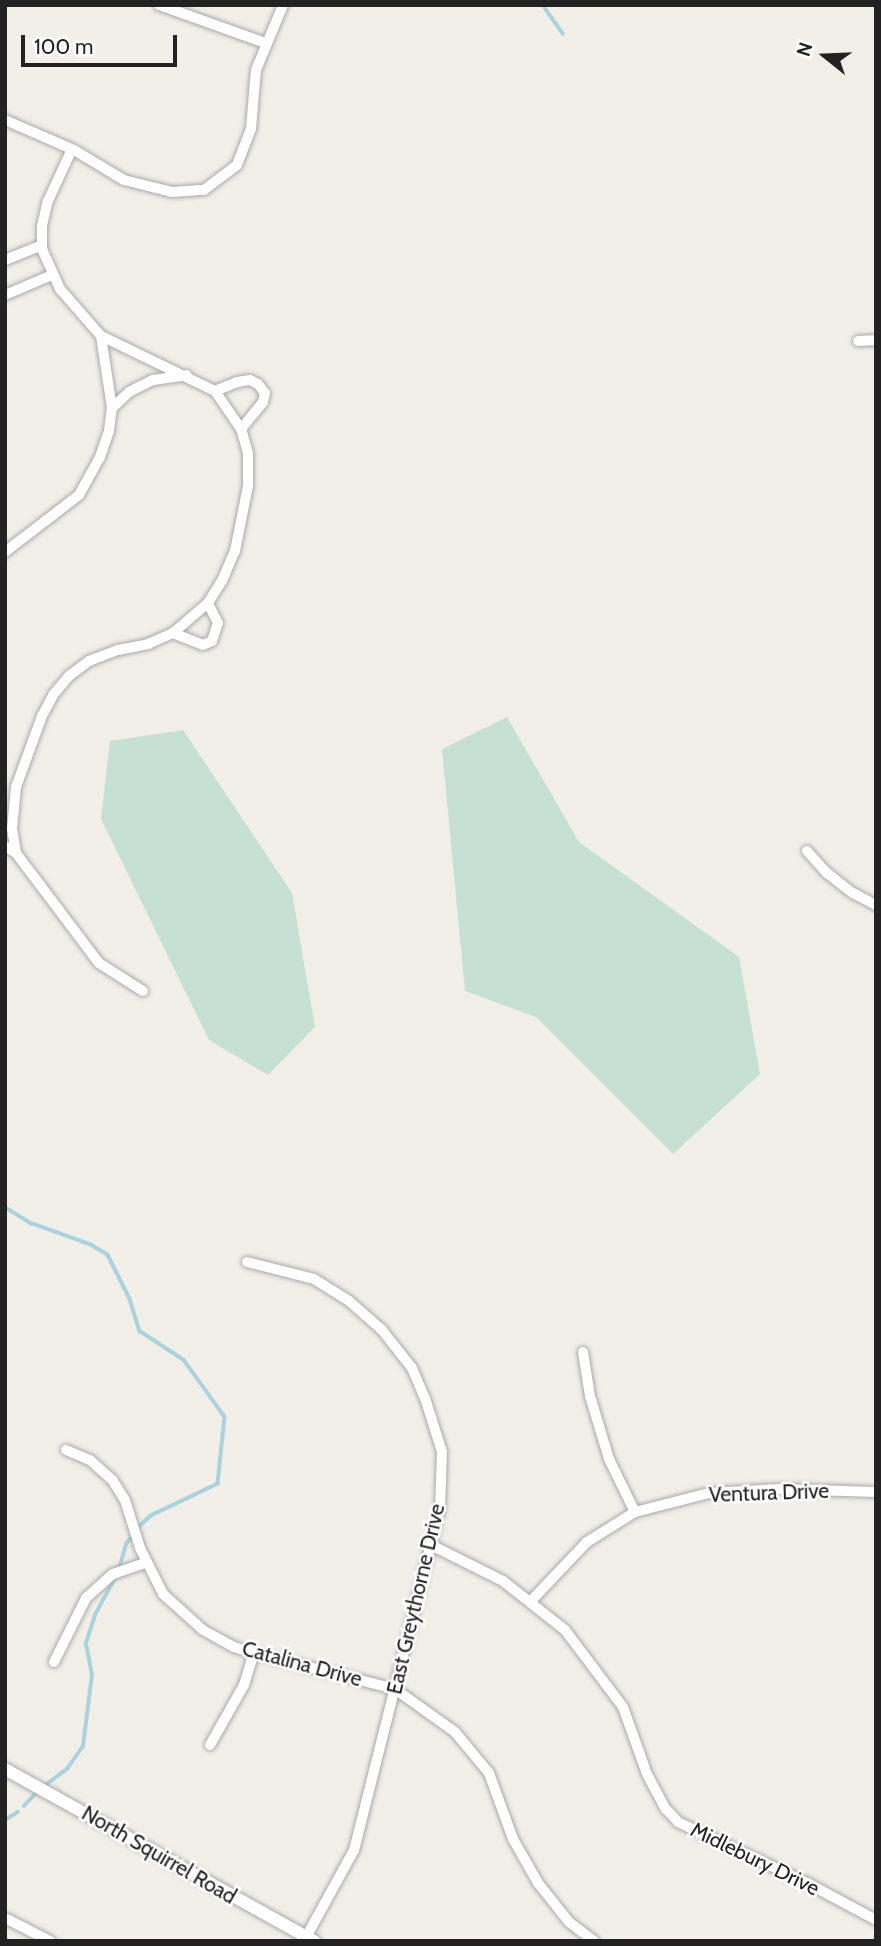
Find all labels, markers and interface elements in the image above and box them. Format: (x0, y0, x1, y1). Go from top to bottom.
scale bar (24, 21, 180, 65)
north arrow (790, 21, 860, 91)
text: 100 m (34, 34, 93, 59)
text: N (792, 39, 818, 59)
street label: Ventura Drive (708, 1478, 830, 1508)
street label: East Greythorne Drive (382, 1501, 450, 1697)
street label: Catalina Drive (239, 1636, 365, 1692)
street label: North Squirrel Road (77, 1801, 241, 1909)
street label: Midlebury Drive (686, 1817, 824, 1901)

